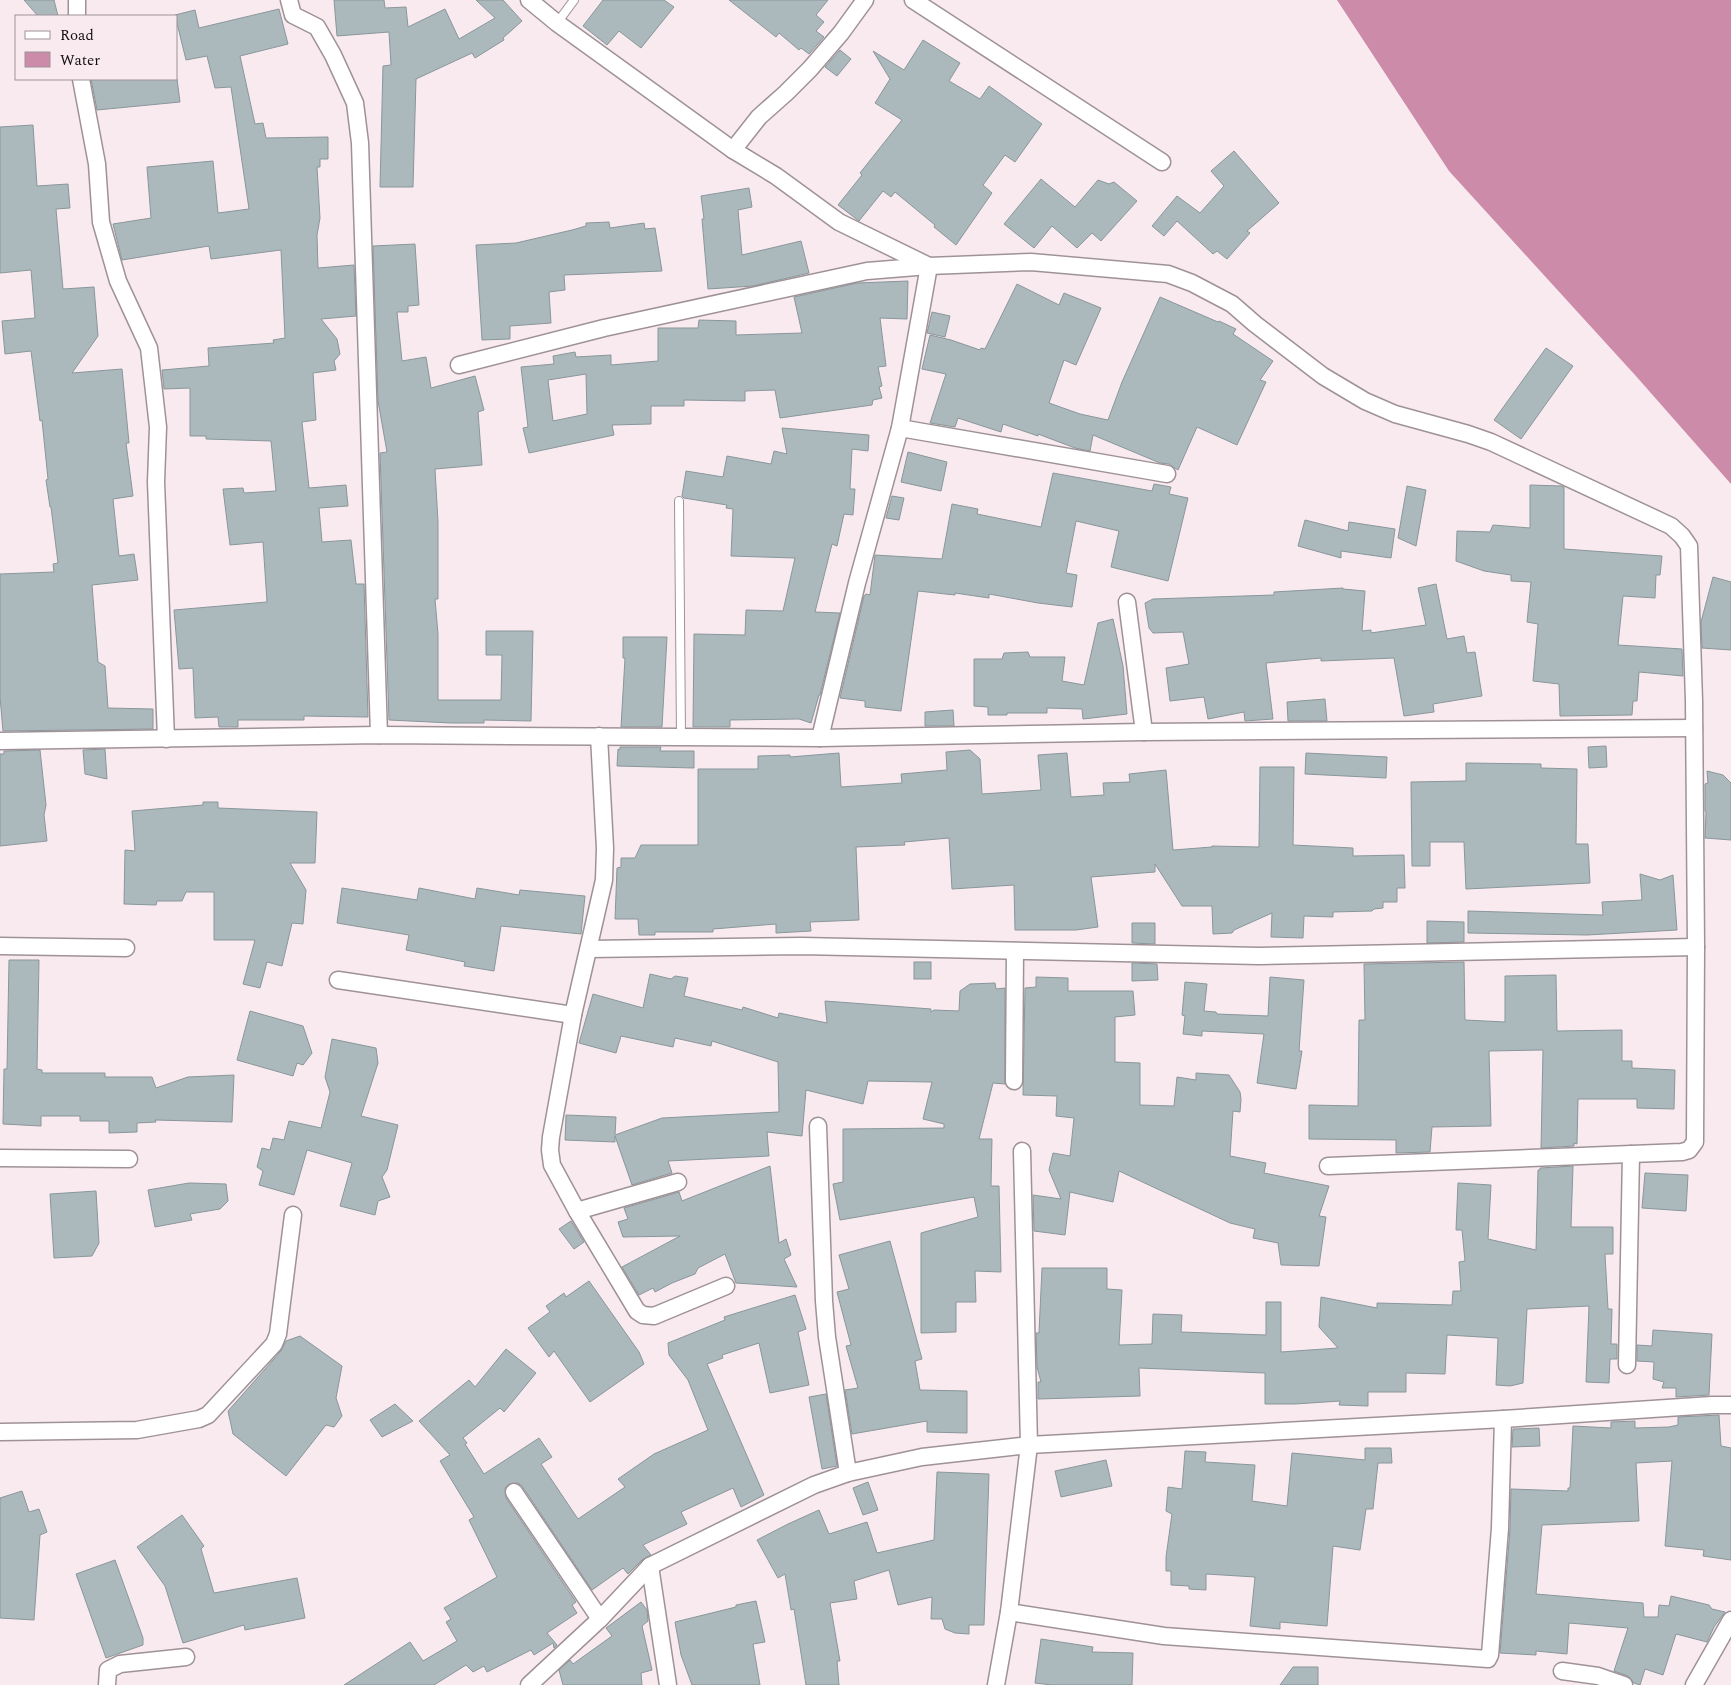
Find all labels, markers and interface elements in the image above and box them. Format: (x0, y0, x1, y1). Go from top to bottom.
legend (15, 15, 178, 80)
text: Road (60, 24, 94, 47)
text: Water (60, 49, 100, 72)

